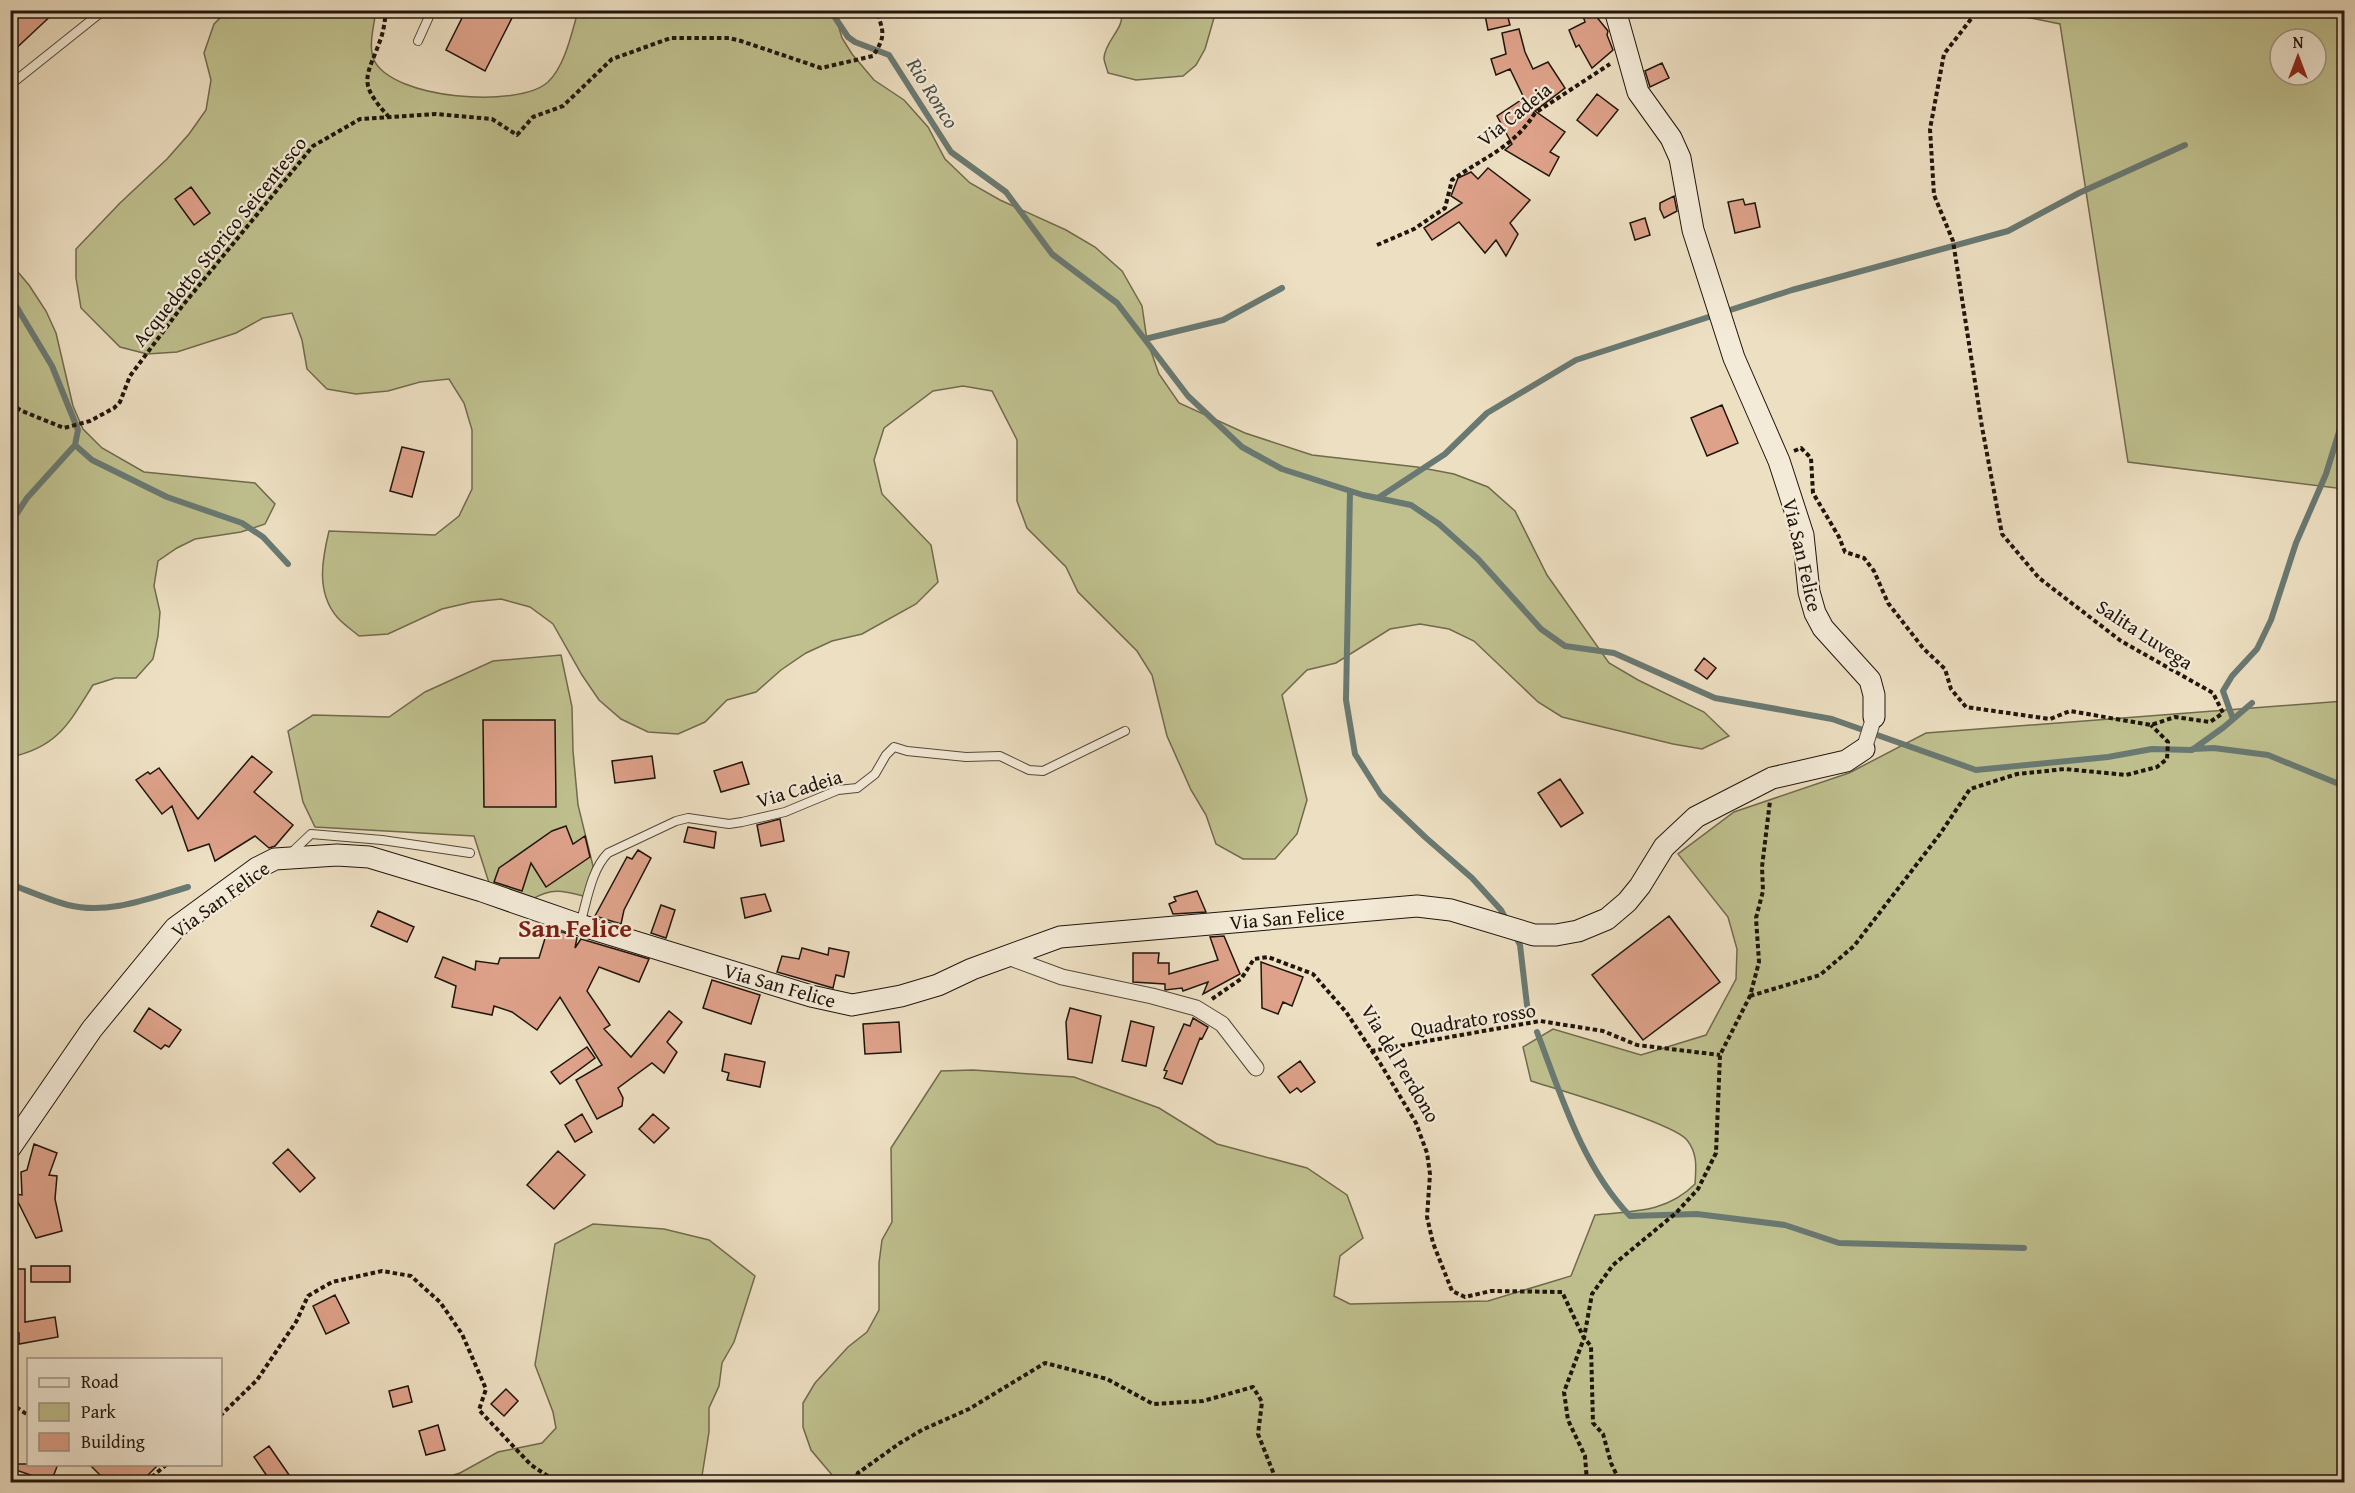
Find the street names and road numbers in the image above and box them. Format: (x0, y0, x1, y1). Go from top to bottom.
street label: Via Cadeia (1471, 75, 1558, 153)
street label: Acquedotto Storico Seicentesco (125, 130, 313, 352)
street label: Via San Felice (1776, 496, 1830, 614)
street label: Salita Luvega (2091, 592, 2200, 676)
street label: Via Cadeia (753, 761, 846, 815)
street label: Via San Felice (165, 853, 275, 945)
street label: Via San Felice (1228, 898, 1346, 936)
street label: Via San Felice (721, 955, 839, 1015)
street label: Quadrato rosso (1408, 995, 1538, 1043)
street label: Via del Perdono (1354, 998, 1448, 1128)

